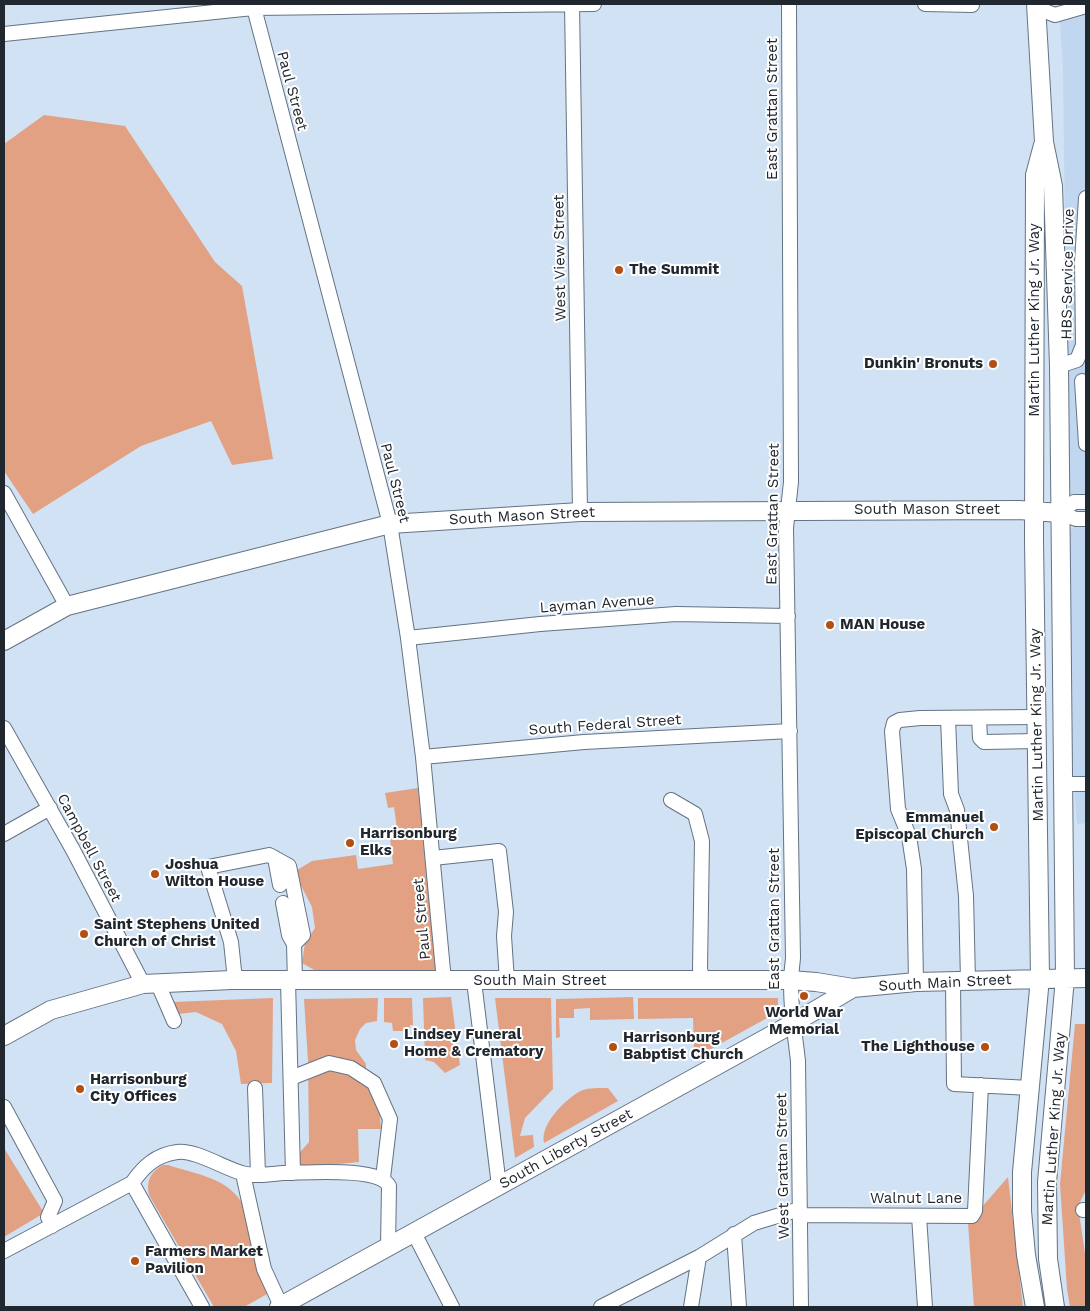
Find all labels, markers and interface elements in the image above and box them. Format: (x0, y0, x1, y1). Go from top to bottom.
street label: East Grattan Street (764, 38, 782, 180)
street label: Paul Street (273, 49, 311, 133)
street label: West View Street (550, 194, 570, 322)
street label: HBS Service Drive (1058, 208, 1078, 340)
street label: Martin Luther King Jr. Way (1026, 223, 1044, 417)
place label: The Summit (629, 261, 719, 279)
marker: The Summit (613, 264, 625, 276)
place label: Dunkin' Bronuts (864, 355, 983, 373)
marker: Dunkin' Bronuts (987, 358, 999, 370)
street label: Paul Street (376, 441, 414, 525)
street label: East Grattan Street (763, 443, 783, 585)
street label: South Mason Street (854, 501, 1000, 519)
street label: South Mason Street (449, 503, 595, 529)
street label: Layman Avenue (539, 591, 655, 617)
place label: MAN House (840, 616, 925, 634)
marker: MAN House (824, 619, 836, 631)
street label: Martin Luther King Jr. Way (1026, 628, 1048, 822)
street label: South Federal Street (528, 711, 682, 739)
street label: Campbell Street (53, 791, 125, 905)
place label: Emmanuel Episcopal Church (855, 809, 984, 844)
marker: Emmanuel Episcopal Church (988, 821, 1000, 833)
place label: Harrisonburg Elks (360, 825, 457, 860)
marker: Harrisonburg Elks (344, 837, 356, 849)
street label: East Grattan Street (766, 848, 784, 990)
place label: Joshua Wilton House (165, 856, 264, 891)
marker: Joshua Wilton House (149, 868, 161, 880)
street label: Paul Street (409, 877, 435, 961)
place label: Saint Stephens United Church of Christ (94, 916, 260, 951)
marker: Saint Stephens United Church of Christ (78, 928, 90, 940)
street label: South Main Street (878, 971, 1012, 995)
street label: South Main Street (473, 972, 607, 990)
marker: World War Memorial (798, 990, 810, 1002)
place label: World War Memorial (765, 1004, 843, 1039)
place label: Lindsey Funeral Home & Crematory (404, 1026, 543, 1061)
place label: Harrisonburg Babptist Church (623, 1029, 743, 1064)
street label: Martin Luther King Jr. Way (1038, 1032, 1070, 1226)
marker: Lindsey Funeral Home & Crematory (388, 1038, 400, 1050)
place label: The Lighthouse (861, 1038, 975, 1056)
marker: Harrisonburg Babptist Church (607, 1041, 619, 1053)
marker: The Lighthouse (979, 1041, 991, 1053)
place label: Harrisonburg City Offices (90, 1071, 187, 1106)
marker: Harrisonburg City Offices (74, 1083, 86, 1095)
street label: West Grattan Street (773, 1093, 793, 1239)
street label: South Liberty Street (496, 1105, 636, 1193)
street label: Walnut Lane (870, 1190, 962, 1208)
place label: Farmers Market Pavilion (145, 1243, 263, 1278)
marker: Farmers Market Pavilion (129, 1255, 141, 1267)

